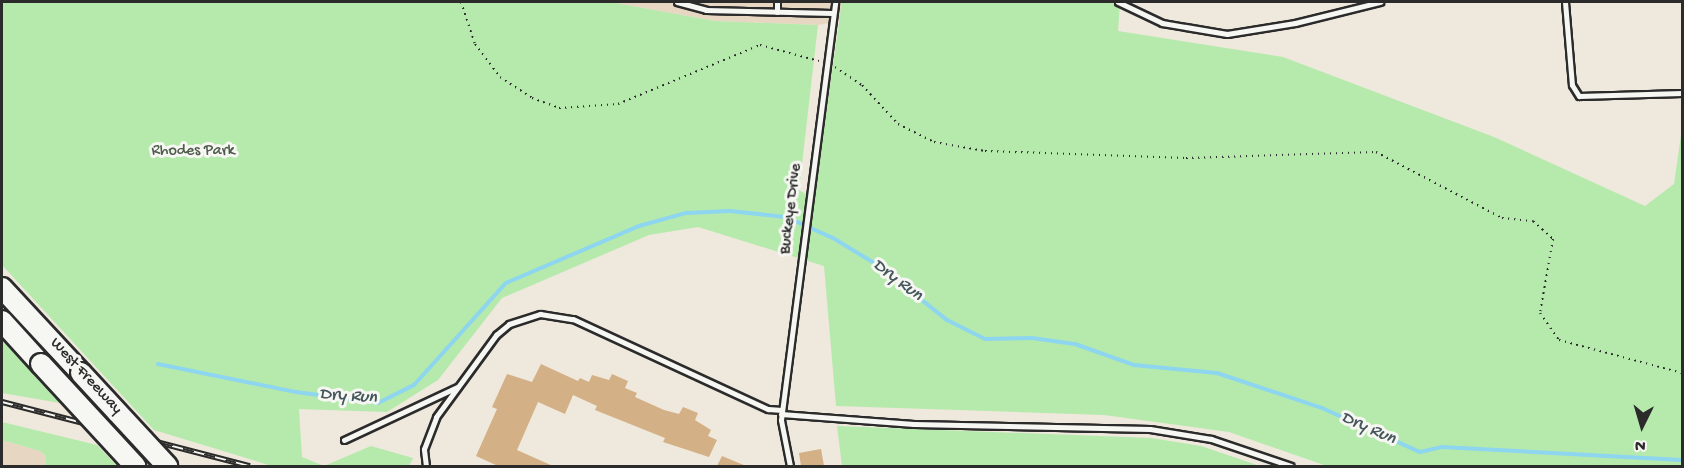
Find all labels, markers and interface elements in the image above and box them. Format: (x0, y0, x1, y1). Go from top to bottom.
park label: Rhodes Park (151, 142, 235, 162)
street label: Buckeye Drive (777, 163, 807, 255)
water label: Dry Run (867, 255, 927, 307)
street label: West Freeway (45, 335, 125, 419)
water label: Dry Run (318, 384, 378, 410)
north arrow (1612, 396, 1672, 456)
water label: Dry Run (1337, 407, 1399, 451)
text: N (1634, 435, 1646, 454)

